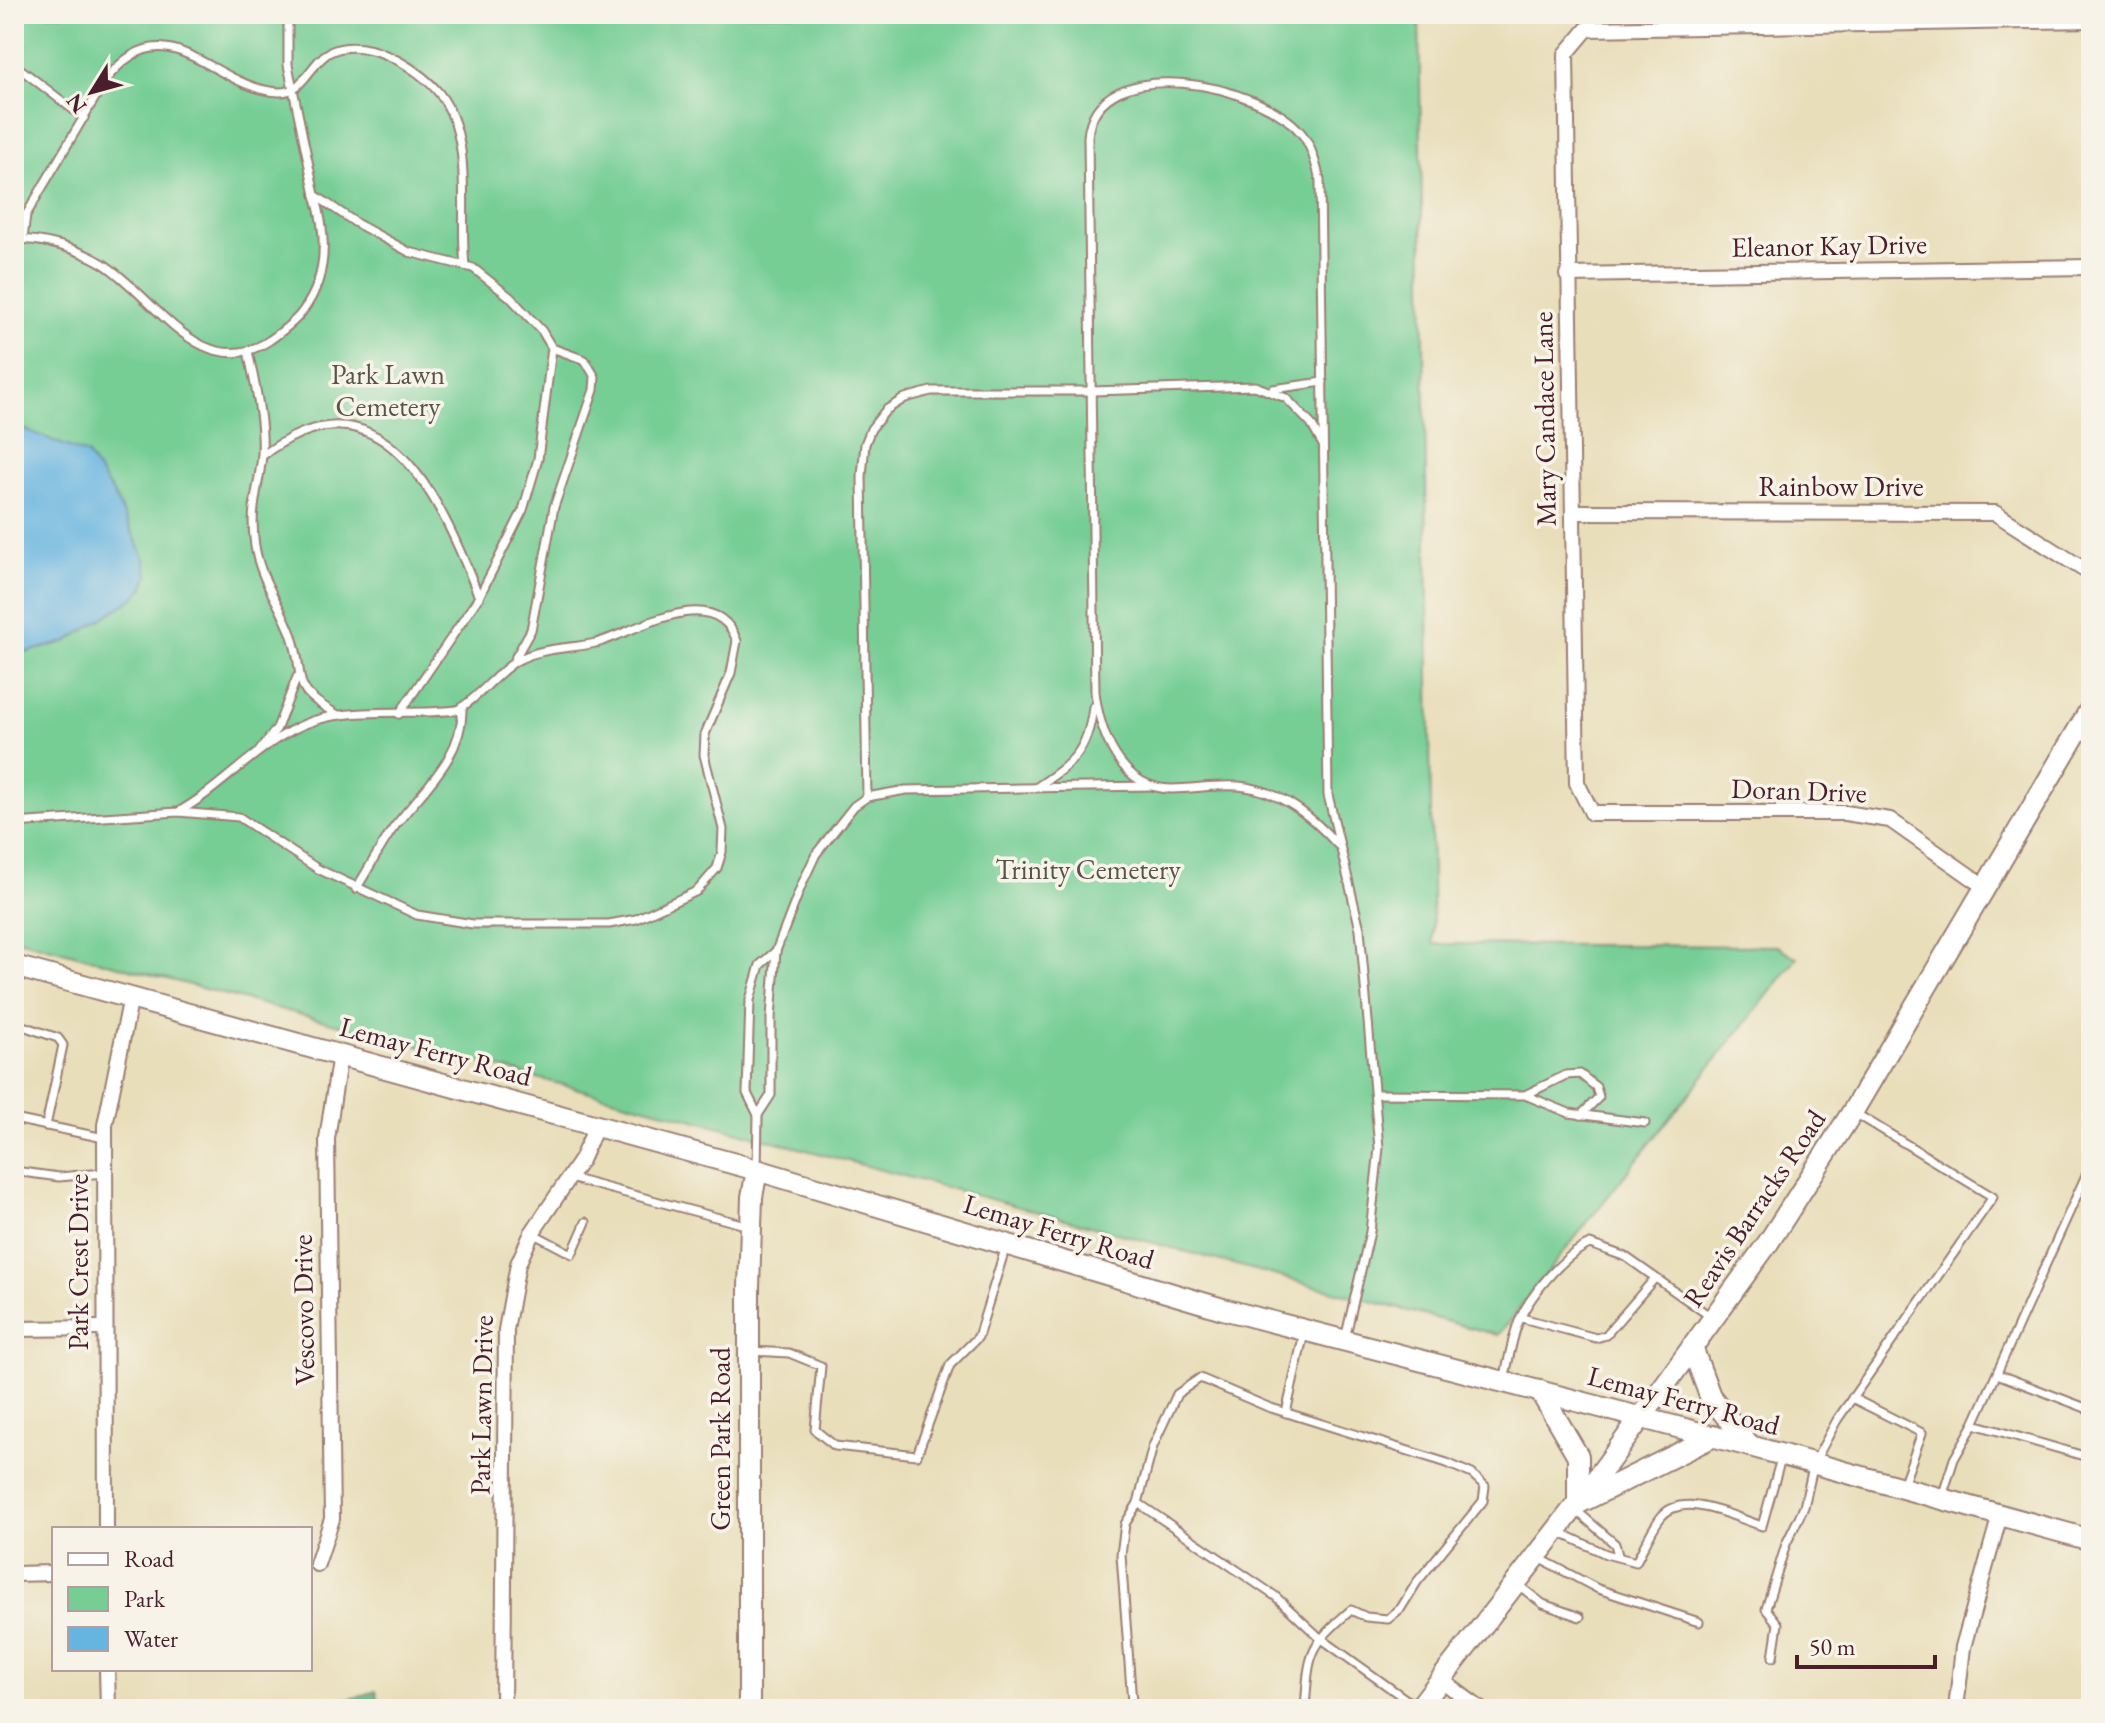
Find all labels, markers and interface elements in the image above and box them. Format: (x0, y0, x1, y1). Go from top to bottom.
north arrow (52, 52, 132, 132)
text: N (59, 88, 93, 120)
street label: Eleanor Kay Drive (1731, 225, 1927, 265)
street label: Mary Candace Lane (1524, 311, 1564, 527)
park label: Park Lawn Cemetery (331, 356, 445, 424)
street label: Rainbow Drive (1758, 468, 1924, 504)
street label: Doran Drive (1731, 770, 1868, 810)
park label: Trinity Cemetery (995, 851, 1181, 887)
street label: Lemay Ferry Road (336, 1008, 537, 1094)
street label: Reavis Barracks Road (1675, 1102, 1834, 1314)
street label: Park Crest Drive (60, 1174, 96, 1350)
street label: Lemay Ferry Road (959, 1185, 1159, 1277)
street label: Vescovo Drive (284, 1234, 322, 1386)
street label: Park Lawn Drive (461, 1315, 501, 1495)
street label: Green Park Road (702, 1346, 738, 1531)
street label: Lemay Ferry Road (1584, 1357, 1785, 1443)
legend (52, 1527, 312, 1671)
text: Road (124, 1543, 175, 1574)
text: Park (124, 1583, 166, 1614)
scale bar (1797, 1619, 1935, 1669)
text: Water (124, 1623, 178, 1654)
text: 50 m (1809, 1631, 1856, 1662)

